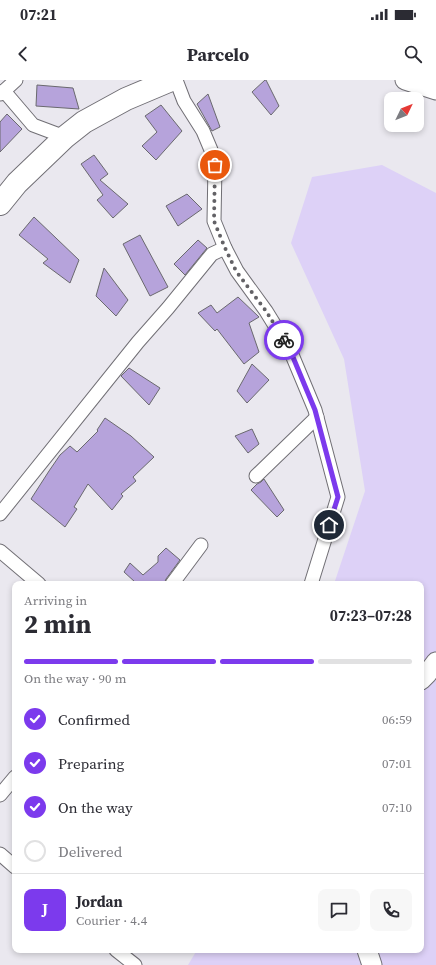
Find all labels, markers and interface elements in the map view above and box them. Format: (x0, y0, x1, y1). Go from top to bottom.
text: 07:21 (20, 4, 57, 25)
text: Parcelo (187, 42, 249, 67)
icon: back (12, 43, 34, 65)
icon: search (402, 43, 424, 65)
north arrow (384, 92, 424, 132)
map controls (384, 92, 424, 132)
pin (198, 148, 232, 182)
icon: bag (204, 154, 226, 176)
courier (264, 320, 304, 360)
icon: bike (273, 329, 295, 351)
pin (312, 508, 346, 542)
icon: home (318, 514, 340, 536)
text: Arriving in (24, 592, 87, 609)
text: 07:23–07:28 (330, 605, 412, 626)
text: 2 min (24, 606, 91, 642)
text: On the way · 90 m (24, 670, 126, 687)
icon: check (24, 708, 46, 730)
text: Confirmed (58, 709, 130, 730)
text: 06:59 (382, 711, 412, 728)
icon: check (24, 752, 46, 774)
text: Preparing (58, 753, 124, 774)
text: 07:01 (382, 755, 412, 772)
icon: check (24, 796, 46, 818)
text: On the way (58, 797, 133, 818)
text: 07:10 (382, 799, 412, 816)
text: Delivered (58, 841, 122, 862)
button: chat (318, 889, 360, 931)
button: phone (370, 889, 412, 931)
text: Jordan (76, 891, 123, 912)
text: J (42, 899, 48, 920)
text: Courier · 4.4 (76, 912, 147, 929)

